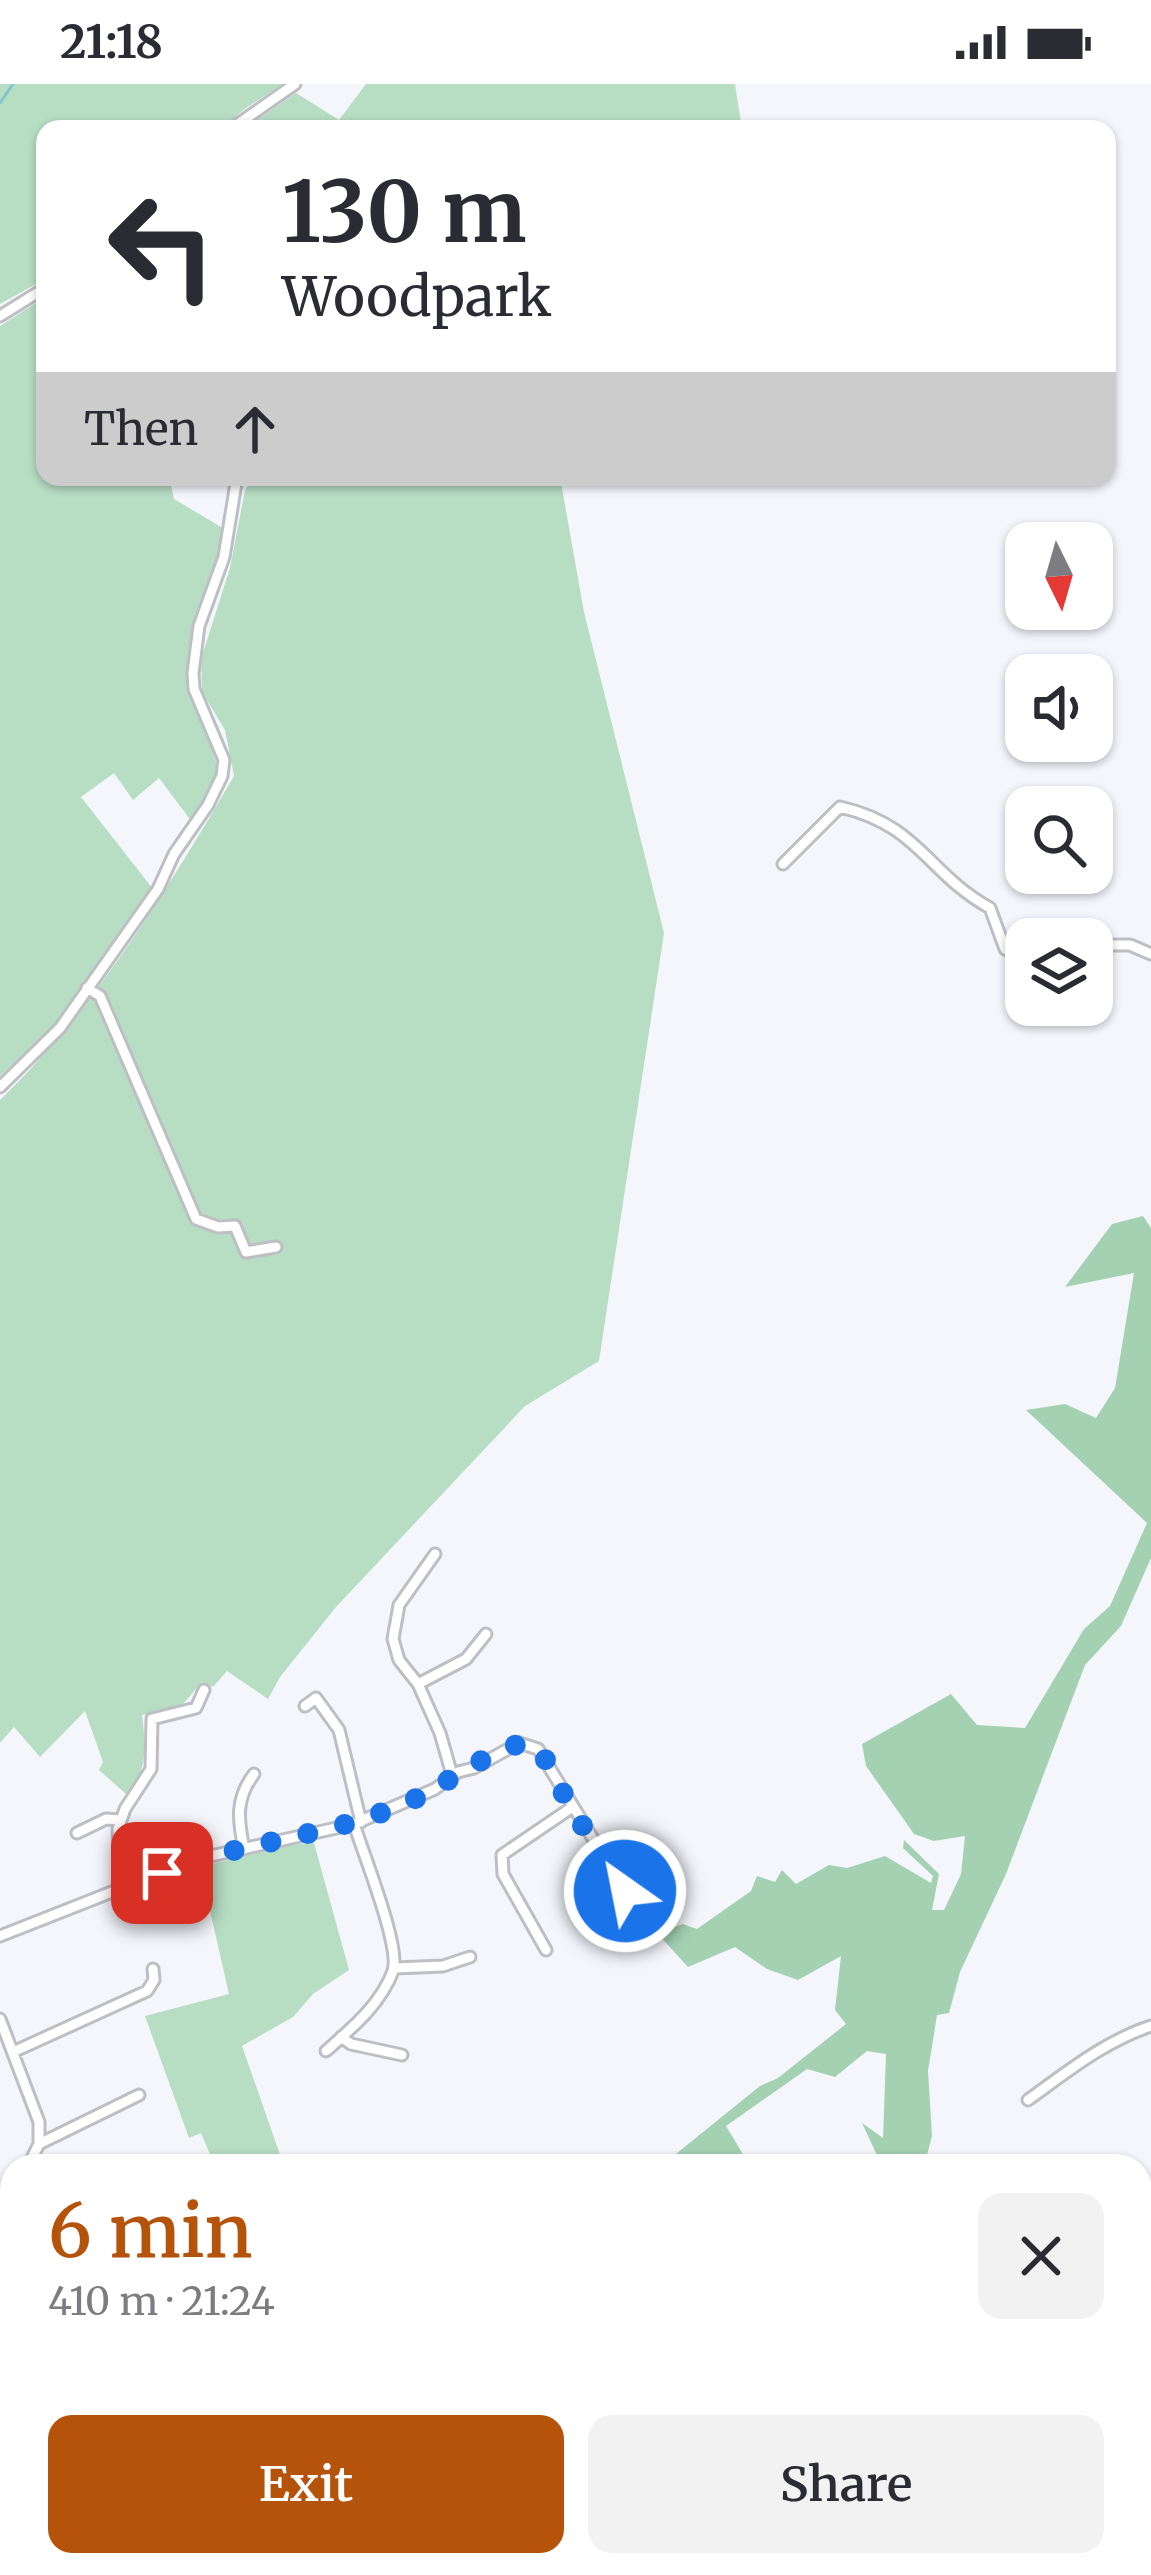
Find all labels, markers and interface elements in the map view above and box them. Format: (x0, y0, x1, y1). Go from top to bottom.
text: 21:18 (60, 14, 163, 70)
text: 130 m (282, 159, 526, 265)
icon: left (84, 168, 240, 324)
text: Woodpark (282, 263, 551, 331)
icon: ahead (222, 396, 288, 462)
text: Then (84, 401, 198, 457)
north arrow (1005, 522, 1113, 630)
map controls (1005, 522, 1113, 1026)
button: sound (1005, 654, 1113, 762)
button: search (1005, 786, 1113, 894)
button: layers (1005, 918, 1113, 1026)
pin (111, 1822, 213, 1924)
position arrow (562, 1828, 688, 1954)
icon: arrive (129, 1840, 195, 1906)
text: 6 min (48, 2186, 253, 2277)
button: close (978, 2193, 1104, 2319)
text: 410 m · 21:24 (48, 2277, 275, 2326)
button: Exit (48, 2415, 564, 2553)
button: Share (588, 2415, 1104, 2553)

